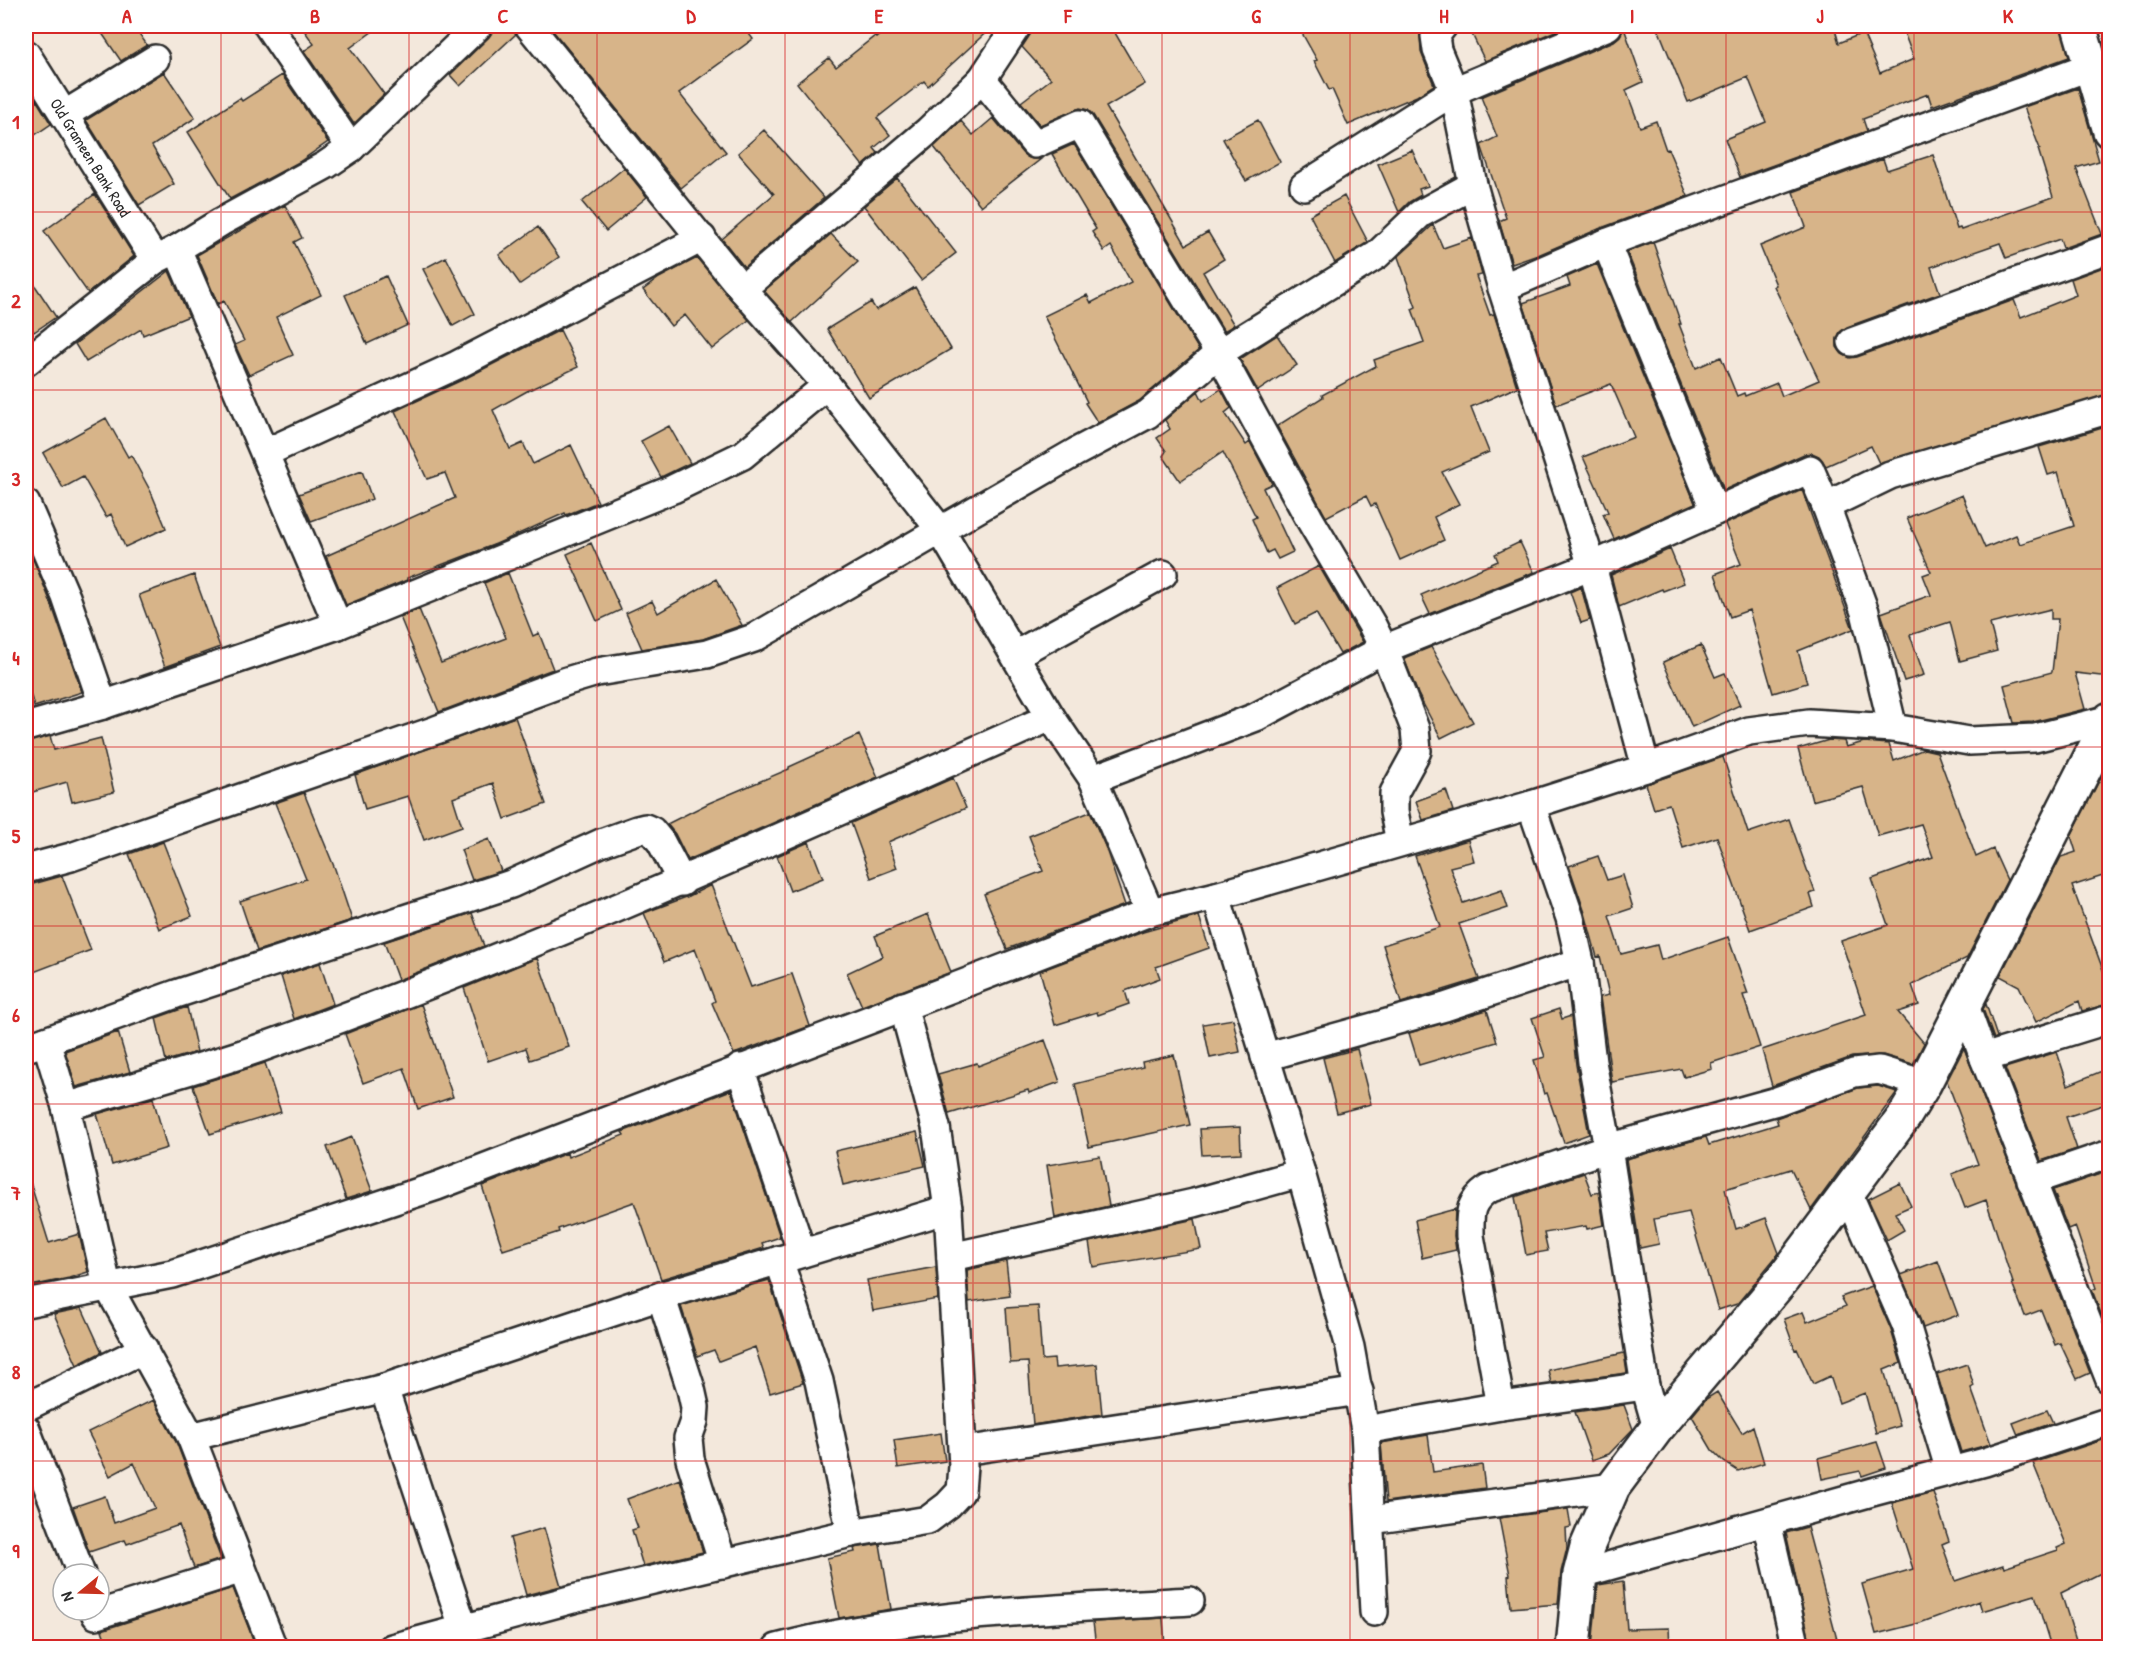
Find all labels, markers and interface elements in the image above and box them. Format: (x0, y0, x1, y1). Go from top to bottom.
text: A (122, 2, 132, 29)
text: B (310, 2, 320, 29)
text: C (498, 2, 509, 29)
text: D (686, 2, 696, 29)
text: E (875, 2, 884, 29)
text: F (1063, 2, 1073, 29)
text: G (1251, 2, 1261, 29)
text: H (1439, 2, 1449, 29)
text: I (1630, 2, 1634, 29)
text: J (1816, 2, 1824, 29)
text: K (2003, 2, 2014, 29)
street label: Old Grameen Bank Road (45, 94, 136, 221)
text: 1 (12, 108, 20, 135)
text: 2 (11, 287, 21, 314)
text: 3 (12, 465, 21, 492)
text: 4 (12, 644, 20, 671)
text: 5 (12, 822, 21, 849)
text: 6 (12, 1001, 20, 1028)
text: 7 (10, 1179, 21, 1206)
text: 8 (12, 1358, 21, 1385)
text: 9 (12, 1537, 20, 1564)
north arrow (51, 1562, 111, 1622)
text: N (55, 1589, 79, 1604)

